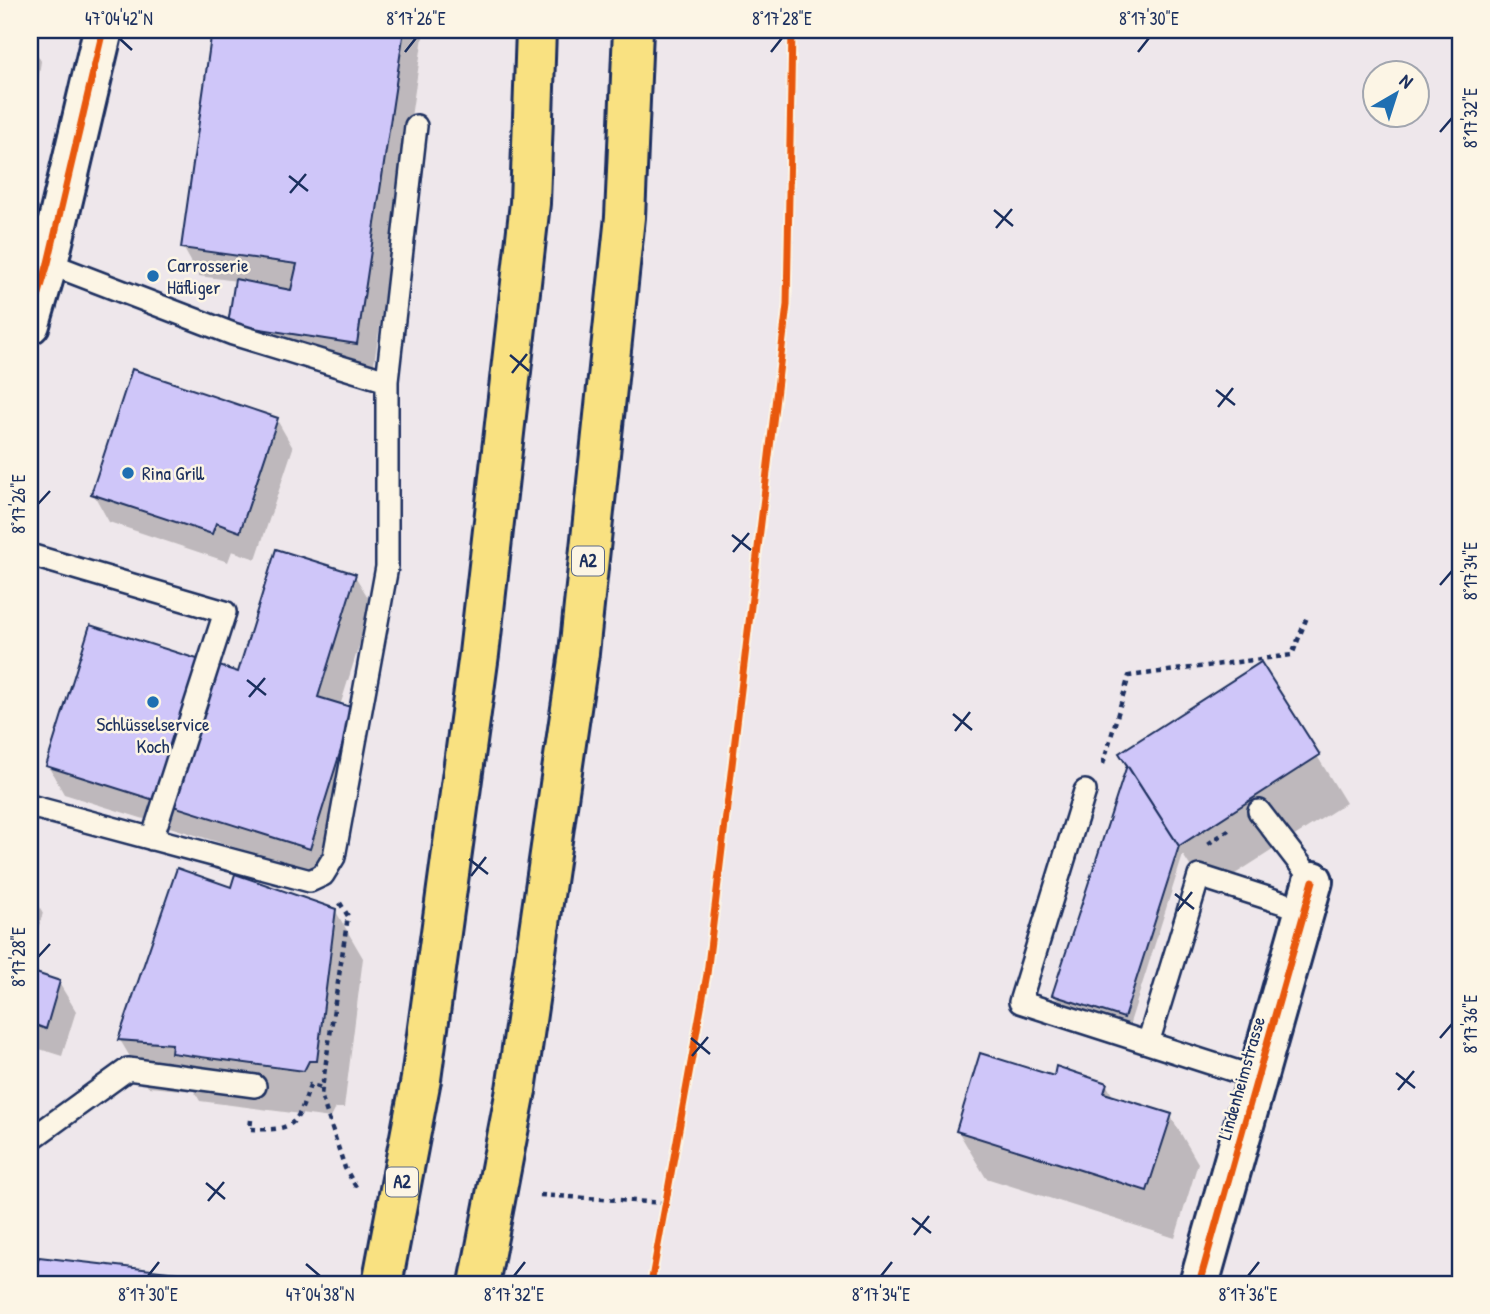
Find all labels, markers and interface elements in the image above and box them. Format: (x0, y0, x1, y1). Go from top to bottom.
text: 47°04'42"N (85, 6, 153, 31)
text: 8°17'26"E (386, 6, 446, 31)
text: 8°17'28"E (752, 6, 812, 31)
text: 8°17'30"E (1119, 6, 1179, 31)
north arrow (1360, 60, 1430, 130)
text: N (1395, 68, 1419, 94)
text: 8°17'32"E (1458, 88, 1483, 148)
place label: Carrosserie Häfliger (167, 252, 249, 300)
marker: Carrosserie Häfliger (145, 268, 161, 284)
place label: Rina Grill (142, 460, 205, 486)
marker: Rina Grill (120, 465, 136, 481)
text: 8°17'26"E (6, 474, 31, 534)
text: 8°17'34"E (1458, 542, 1483, 600)
road number: A2 (572, 546, 604, 576)
marker: Schlüsselservice Koch (145, 694, 161, 710)
place label: Schlüsselservice Koch (97, 711, 210, 759)
text: 8°17'28"E (6, 927, 31, 987)
text: 8°17'36"E (1458, 994, 1483, 1054)
street label: Lindenheimstrasse (1211, 1013, 1271, 1143)
road number: A2 (386, 1168, 418, 1196)
text: 8°17'30"E (118, 1282, 178, 1307)
text: 47°04'38"N (286, 1282, 354, 1307)
text: 8°17'32"E (484, 1282, 544, 1307)
text: 8°17'34"E (852, 1282, 910, 1307)
text: 8°17'36"E (1218, 1282, 1278, 1307)

